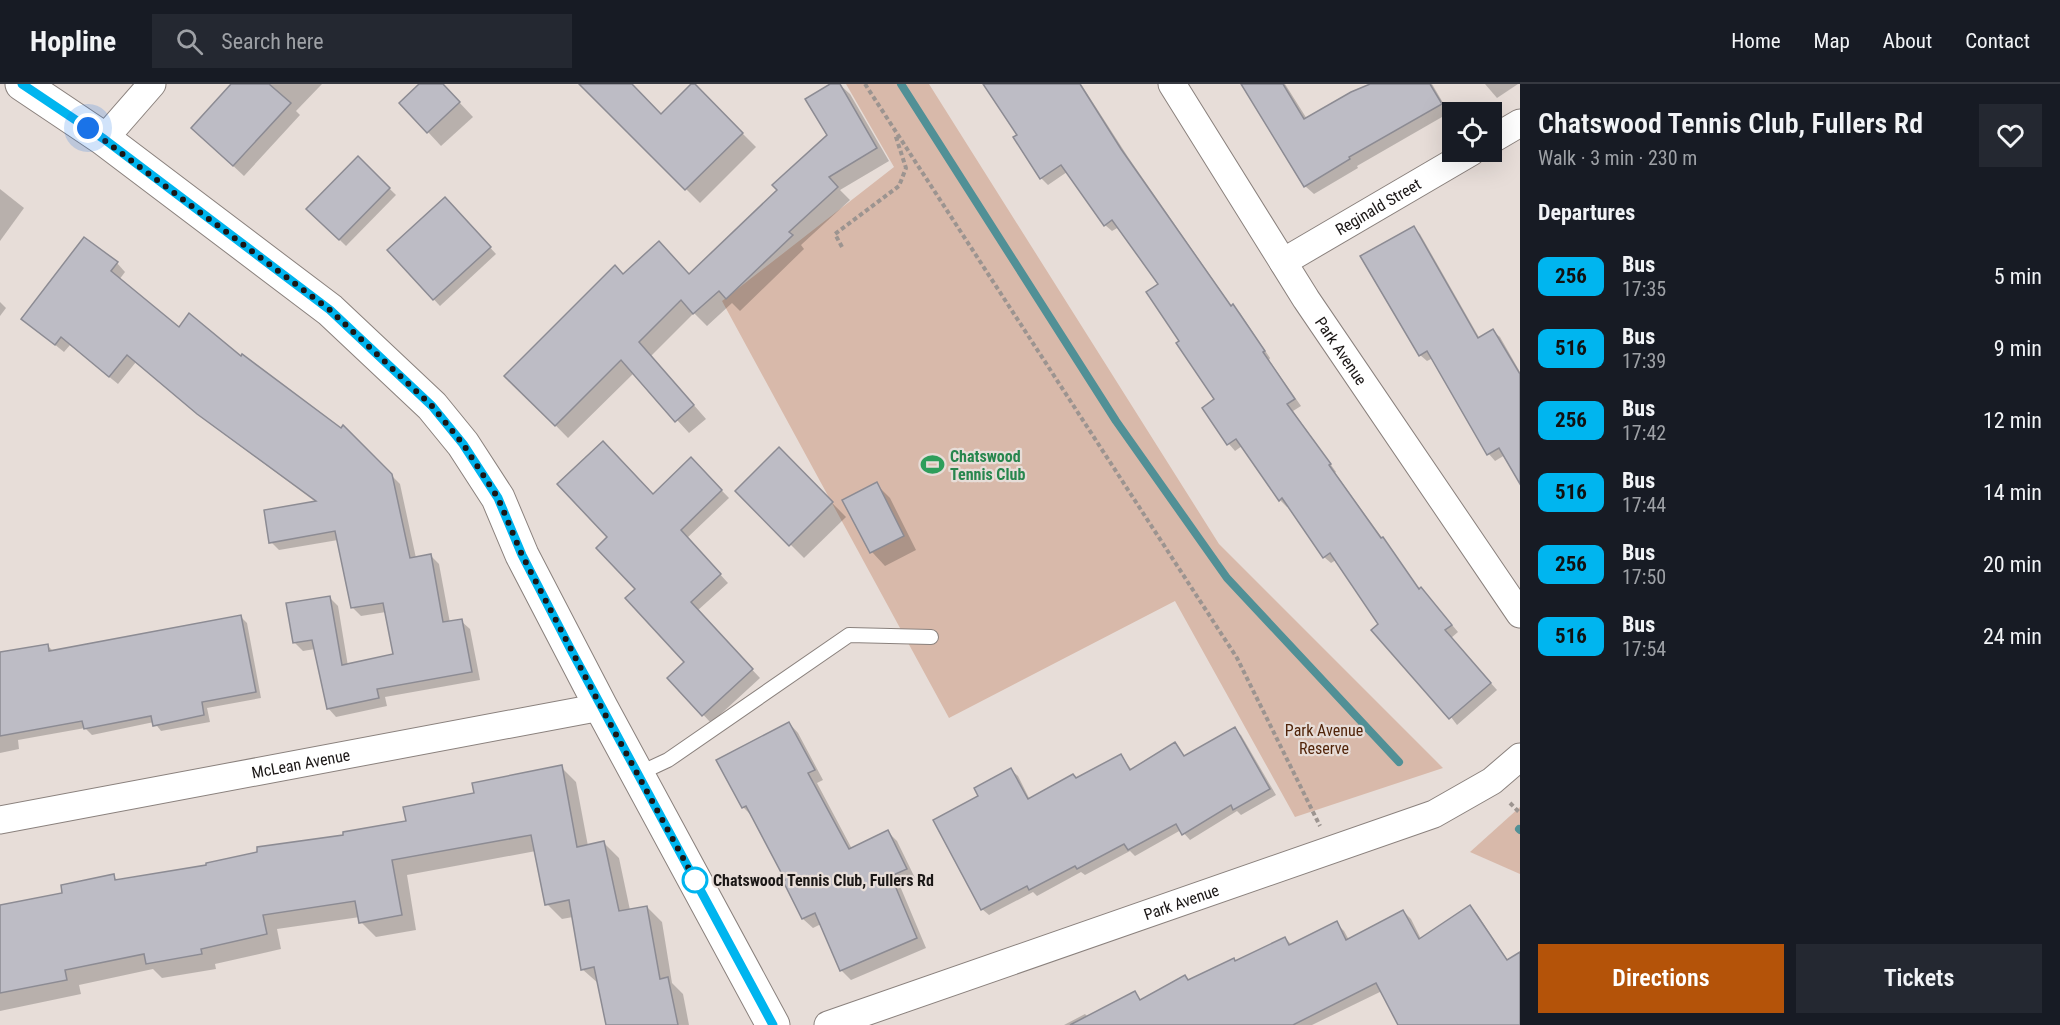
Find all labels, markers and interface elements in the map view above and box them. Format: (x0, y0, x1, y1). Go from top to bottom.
search box (152, 14, 572, 68)
text: Hopline (30, 25, 116, 58)
icon: search (173, 25, 206, 58)
text: Search here (221, 29, 324, 54)
text: Home (1731, 29, 1781, 53)
text: Map (1814, 29, 1850, 53)
text: About (1883, 29, 1932, 53)
text: Contact (1965, 29, 2030, 53)
map controls (1442, 102, 1502, 162)
button: locate (1442, 102, 1502, 162)
button: heart (1979, 104, 2042, 167)
text: Chatswood Tennis Club, Fullers Rd (1538, 107, 1923, 140)
your location (73, 113, 103, 143)
text: Walk · 3 min · 230 m (1538, 146, 1697, 170)
street label: Reginald Street (1332, 174, 1424, 239)
text: Departures (1538, 200, 1635, 225)
text: Bus (1622, 252, 1655, 277)
text: 256 (1555, 264, 1587, 288)
text: 5 min (1994, 264, 2042, 289)
text: 17:35 (1622, 277, 1666, 301)
street label: Park Avenue (1311, 313, 1371, 389)
text: Bus (1622, 324, 1655, 349)
text: 516 (1555, 336, 1587, 360)
text: 9 min (1994, 336, 2042, 361)
text: 17:39 (1622, 349, 1666, 373)
text: Bus (1622, 396, 1655, 421)
text: 256 (1555, 408, 1587, 432)
text: 12 min (1983, 408, 2042, 433)
text: 17:42 (1622, 421, 1666, 445)
place label: Chatswood Tennis Club (950, 447, 1025, 484)
sports icon: Chatswood Tennis Club (919, 452, 945, 478)
text: Bus (1622, 468, 1655, 493)
text: 516 (1555, 480, 1587, 504)
text: 14 min (1983, 480, 2042, 505)
text: 17:44 (1622, 493, 1666, 517)
text: Bus (1622, 540, 1655, 565)
text: 256 (1555, 552, 1587, 576)
text: 20 min (1983, 552, 2042, 577)
text: 17:50 (1622, 565, 1666, 589)
text: Bus (1622, 612, 1655, 637)
text: 516 (1555, 624, 1587, 648)
text: 24 min (1983, 624, 2042, 649)
text: 17:54 (1622, 637, 1666, 661)
park label: Park Avenue Reserve (1285, 721, 1363, 758)
street label: McLean Avenue (250, 745, 352, 782)
marker: Chatswood Tennis Club, Fullers Rd (682, 867, 708, 893)
place label: Chatswood Tennis Club, Fullers Rd (713, 871, 934, 890)
street label: Park Avenue (1141, 880, 1221, 924)
button: Directions (1538, 944, 1784, 1013)
button: Tickets (1796, 944, 2042, 1013)

